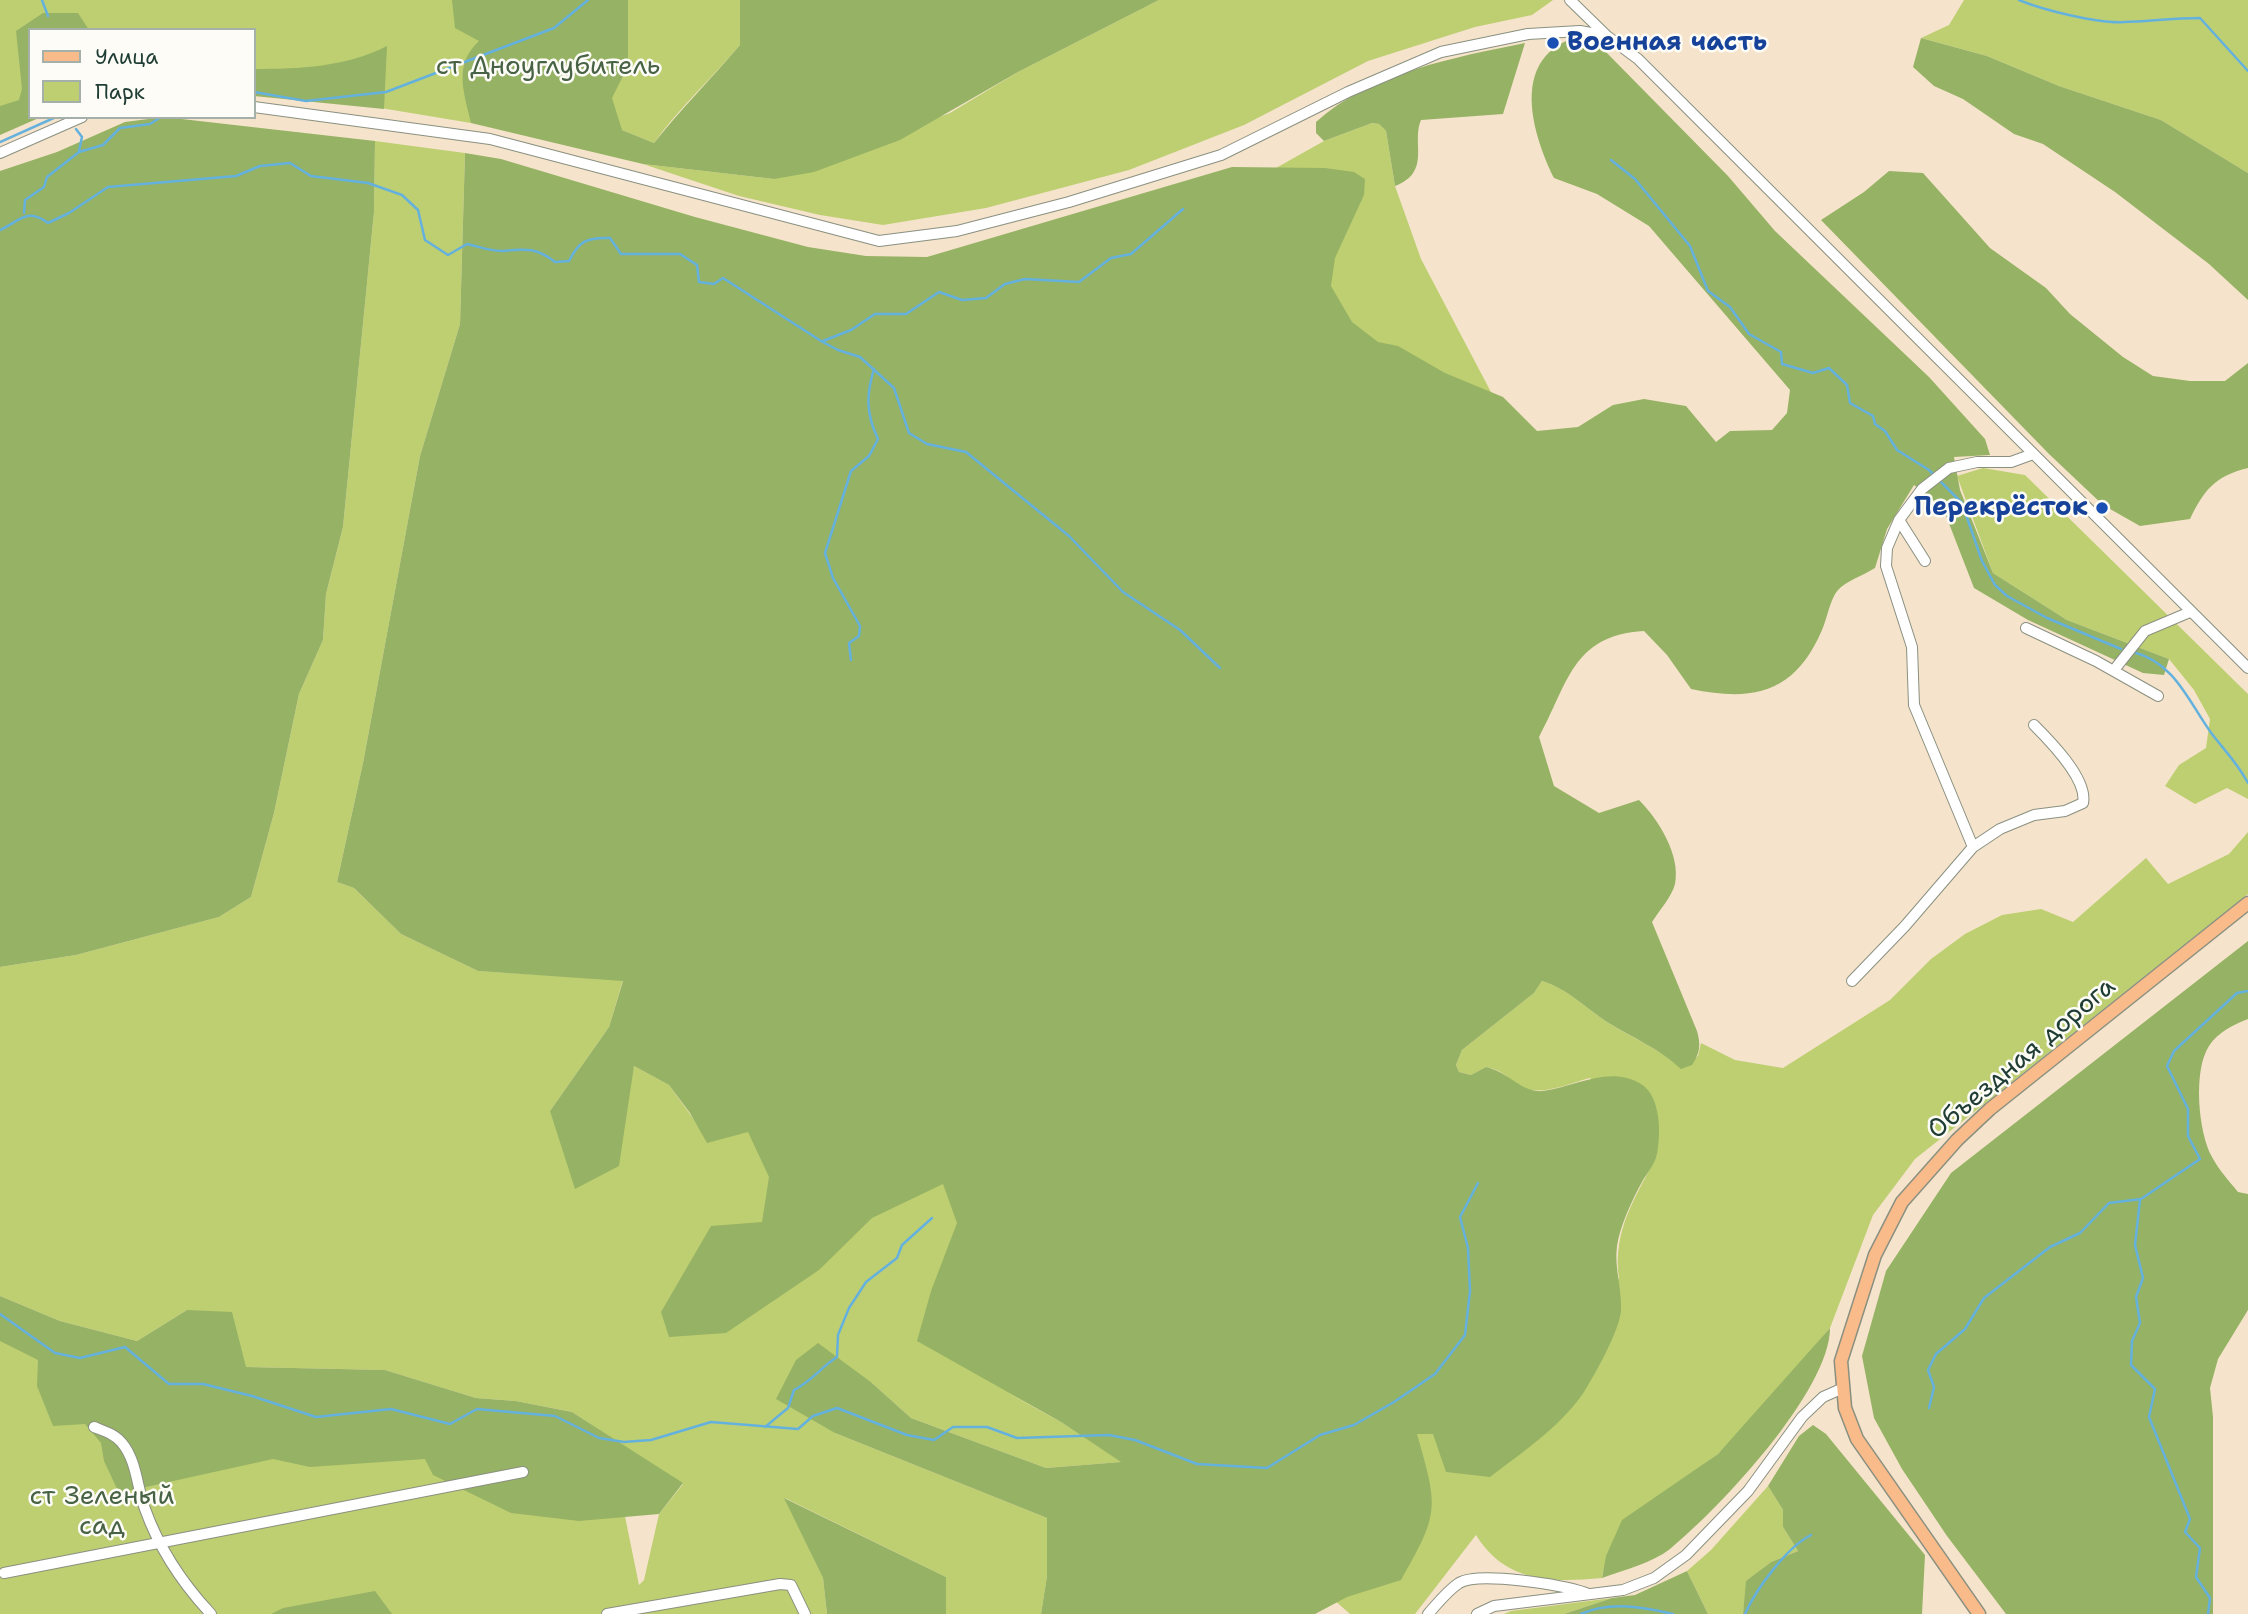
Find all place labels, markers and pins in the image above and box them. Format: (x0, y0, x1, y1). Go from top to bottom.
place label: Военная часть (1567, 27, 1767, 59)
marker: Военная часть (1545, 35, 1561, 51)
place label: Перекрёсток (1914, 492, 2088, 524)
marker: Перекрёсток (2094, 500, 2110, 516)

